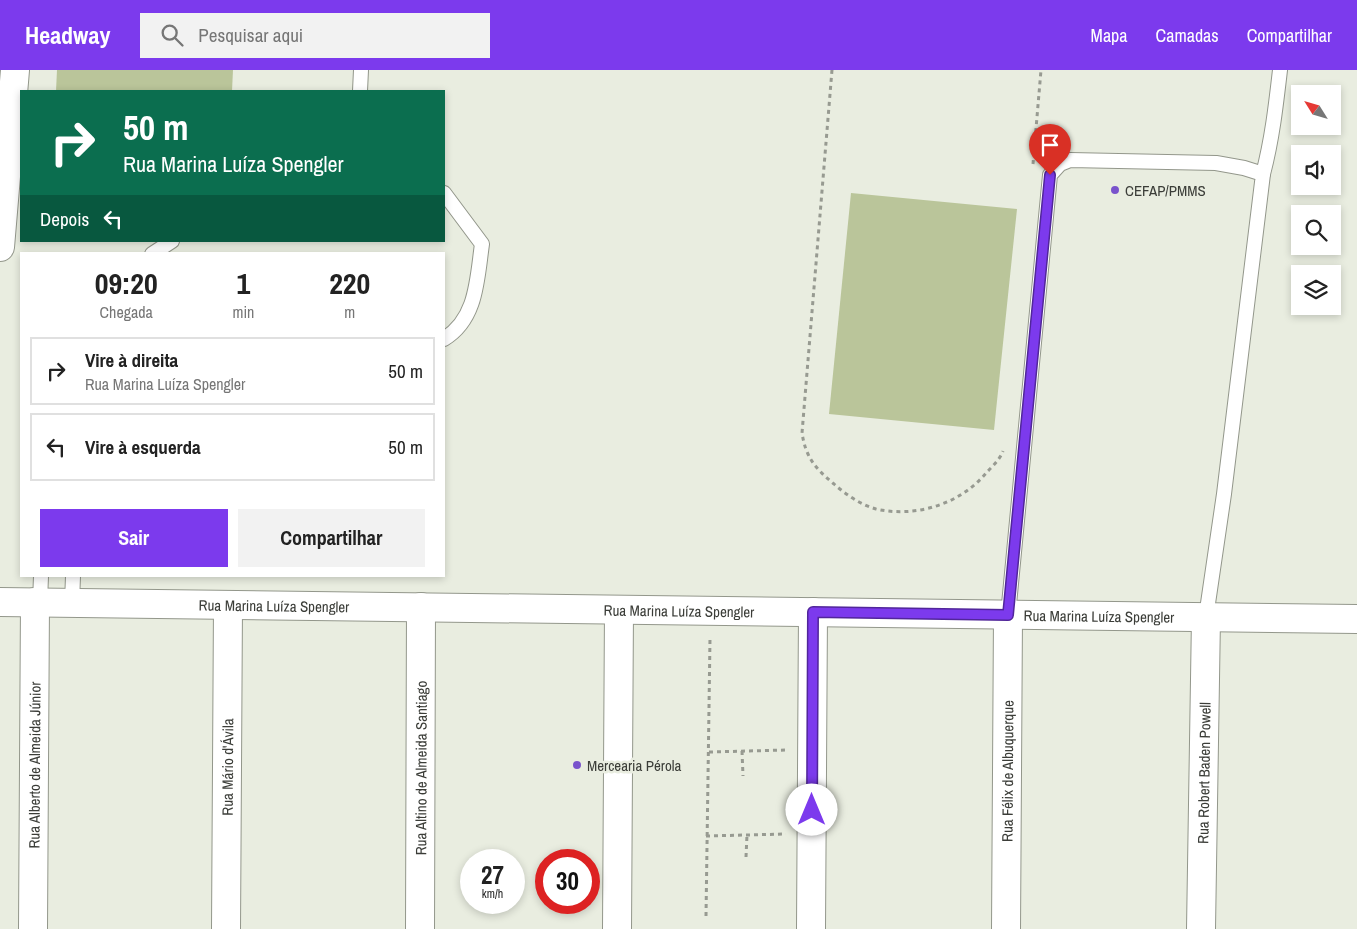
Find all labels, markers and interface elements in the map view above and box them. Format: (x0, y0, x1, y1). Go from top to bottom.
search box (140, 13, 490, 58)
text: Headway (25, 19, 110, 51)
icon: search (158, 21, 186, 49)
text: Pesquisar aqui (198, 22, 303, 48)
text: Mapa (1091, 23, 1128, 48)
text: Camadas (1156, 23, 1219, 48)
text: Compartilhar (1247, 23, 1332, 48)
north arrow (1291, 85, 1341, 135)
map controls (1291, 85, 1341, 315)
text: 50 m (123, 104, 188, 151)
icon: right (40, 110, 105, 175)
pin (1029, 124, 1071, 175)
icon: arrive (1036, 131, 1064, 159)
button: sound (1291, 145, 1341, 195)
text: Rua Marina Luíza Spengler (123, 149, 344, 179)
place label: CEFAP/PMMS (1125, 180, 1206, 201)
marker: CEFAP/PMMS (1109, 184, 1121, 196)
icon: left (99, 205, 127, 233)
button: search (1291, 205, 1341, 255)
text: Depois (40, 206, 89, 232)
text: 09:20 (95, 263, 158, 303)
text: 1 (237, 263, 250, 303)
text: 220 (329, 263, 370, 303)
button: layers (1291, 265, 1341, 315)
text: Chegada (100, 301, 153, 323)
text: min (232, 301, 254, 323)
text: m (344, 301, 355, 323)
text: Vire à direita (85, 347, 178, 373)
icon: right (42, 357, 70, 385)
text: 50 m (388, 358, 423, 384)
text: Rua Marina Luíza Spengler (85, 373, 245, 395)
icon: left (42, 433, 70, 461)
text: Vire à esquerda (85, 434, 201, 460)
text: 50 m (388, 434, 423, 460)
button: Sair (40, 509, 228, 567)
button: Compartilhar (238, 509, 425, 567)
street label: Rua Marina Luíza Spengler (199, 594, 349, 617)
street label: Rua Marina Luíza Spengler (604, 599, 754, 622)
street label: Rua Marina Luíza Spengler (1024, 604, 1174, 627)
street label: Rua Alberto de Almeida Júnior (23, 681, 45, 849)
street label: Rua Altino de Almeida Santiago (410, 681, 431, 855)
street label: Rua Félix de Albuquerque (996, 700, 1018, 842)
street label: Rua Robert Baden Powell (1192, 702, 1215, 844)
street label: Rua Mário d'Ávila (216, 718, 238, 816)
place label: Mercearia Pérola (587, 755, 681, 776)
marker: Mercearia Pérola (571, 759, 583, 771)
position arrow (785, 783, 837, 835)
speed limit sign: 30 (535, 849, 600, 914)
text: 27 (481, 858, 504, 892)
text: km/h (482, 886, 503, 902)

